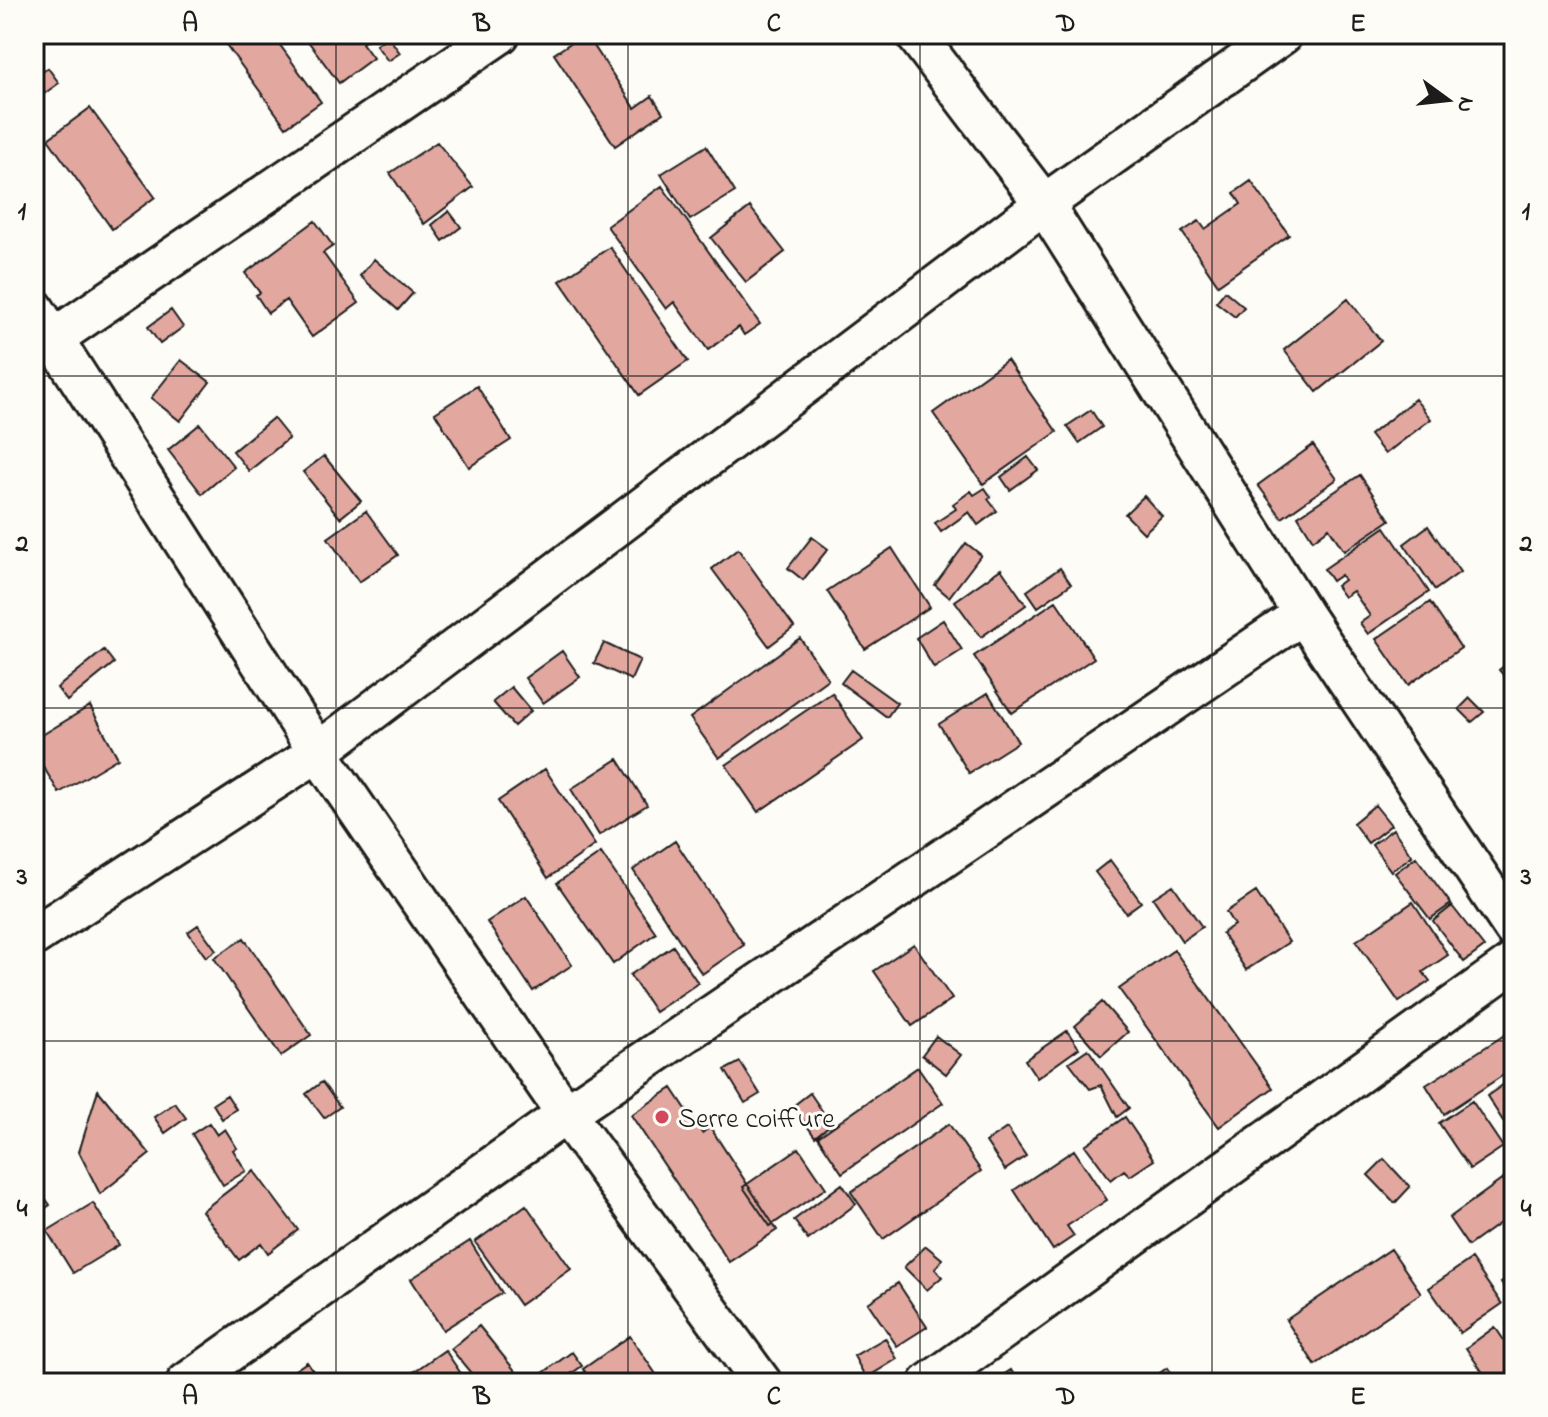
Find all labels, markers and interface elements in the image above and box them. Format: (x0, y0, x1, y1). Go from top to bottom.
text: A (182, 6, 198, 44)
text: B (472, 6, 491, 44)
text: C (767, 6, 781, 44)
text: D (1055, 6, 1076, 44)
text: E (1350, 6, 1366, 44)
north arrow (1408, 60, 1488, 140)
text: N (1447, 93, 1482, 116)
text: 1 (18, 194, 27, 232)
text: 1 (1522, 194, 1531, 232)
text: 2 (15, 526, 29, 564)
text: 2 (1519, 526, 1533, 564)
text: 3 (16, 859, 28, 897)
text: 3 (1520, 859, 1532, 897)
place label: Serre coiffure (678, 1100, 835, 1141)
marker: Serre coiffure (653, 1108, 671, 1126)
text: 4 (17, 1191, 28, 1229)
text: 4 (1521, 1191, 1532, 1229)
text: A (182, 1379, 198, 1417)
text: B (472, 1379, 491, 1417)
text: C (767, 1379, 781, 1417)
text: D (1055, 1379, 1076, 1417)
text: E (1350, 1379, 1366, 1417)

